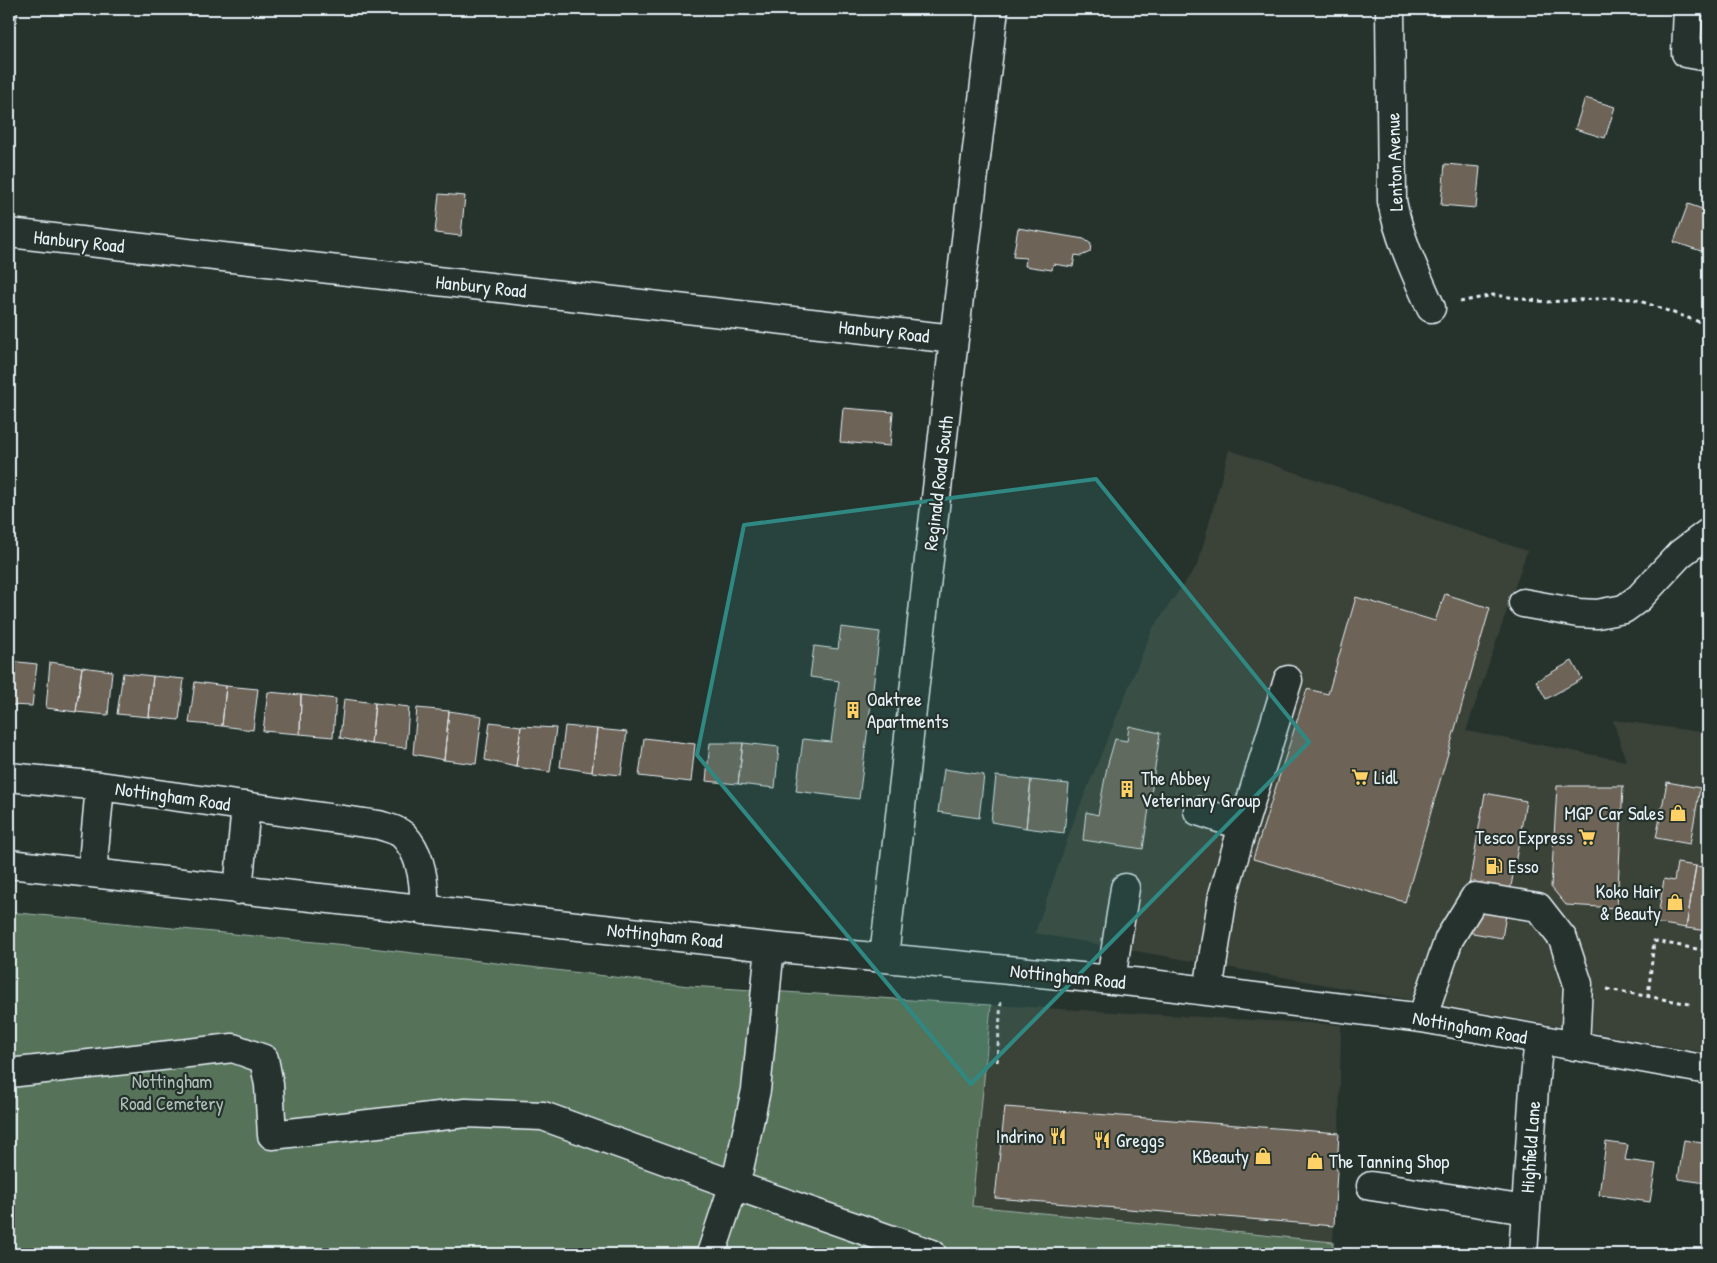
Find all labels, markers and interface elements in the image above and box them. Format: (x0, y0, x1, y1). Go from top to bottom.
street label: Lenton Avenue (1379, 112, 1409, 212)
street label: Hanbury Road (32, 223, 126, 259)
street label: Hanbury Road (434, 268, 528, 304)
street label: Hanbury Road (837, 313, 931, 349)
street label: Reginald Road South (917, 414, 959, 552)
place label: Oaktree Apartments (867, 686, 949, 734)
building icon: Oaktree Apartments (843, 700, 863, 720)
place label: Lidl (1374, 764, 1399, 790)
place label: The Abbey Veterinary Group (1141, 765, 1261, 813)
supermarket icon: Lidl (1350, 767, 1370, 787)
street label: Nottingham Road (114, 775, 233, 817)
building icon: The Abbey Veterinary Group (1117, 779, 1137, 799)
place label: MGP Car Sales (1564, 800, 1664, 826)
shop icon: MGP Car Sales (1668, 803, 1688, 823)
place label: Tesco Express (1475, 824, 1573, 850)
supermarket icon: Tesco Express (1577, 827, 1597, 847)
place label: Esso (1508, 853, 1539, 879)
fuel station icon: Esso (1484, 856, 1504, 876)
place label: Koko Hair & Beauty (1596, 878, 1662, 926)
shop icon: Koko Hair & Beauty (1665, 892, 1685, 912)
street label: Nottingham Road (606, 916, 725, 954)
street label: Nottingham Road (1009, 957, 1128, 995)
street label: Nottingham Road (1411, 1004, 1530, 1050)
park label: Nottingham Road Cemetery (120, 1068, 224, 1116)
street label: Highfield Lane (1514, 1100, 1546, 1194)
place label: Indrino (996, 1123, 1044, 1149)
restaurant icon: Indrino (1048, 1126, 1068, 1146)
place label: Greggs (1116, 1127, 1164, 1153)
restaurant icon: Greggs (1092, 1130, 1112, 1150)
place label: KBeauty (1192, 1143, 1249, 1169)
shop icon: KBeauty (1253, 1146, 1273, 1166)
place label: The Tanning Shop (1329, 1148, 1449, 1174)
shop icon: The Tanning Shop (1305, 1151, 1325, 1171)

